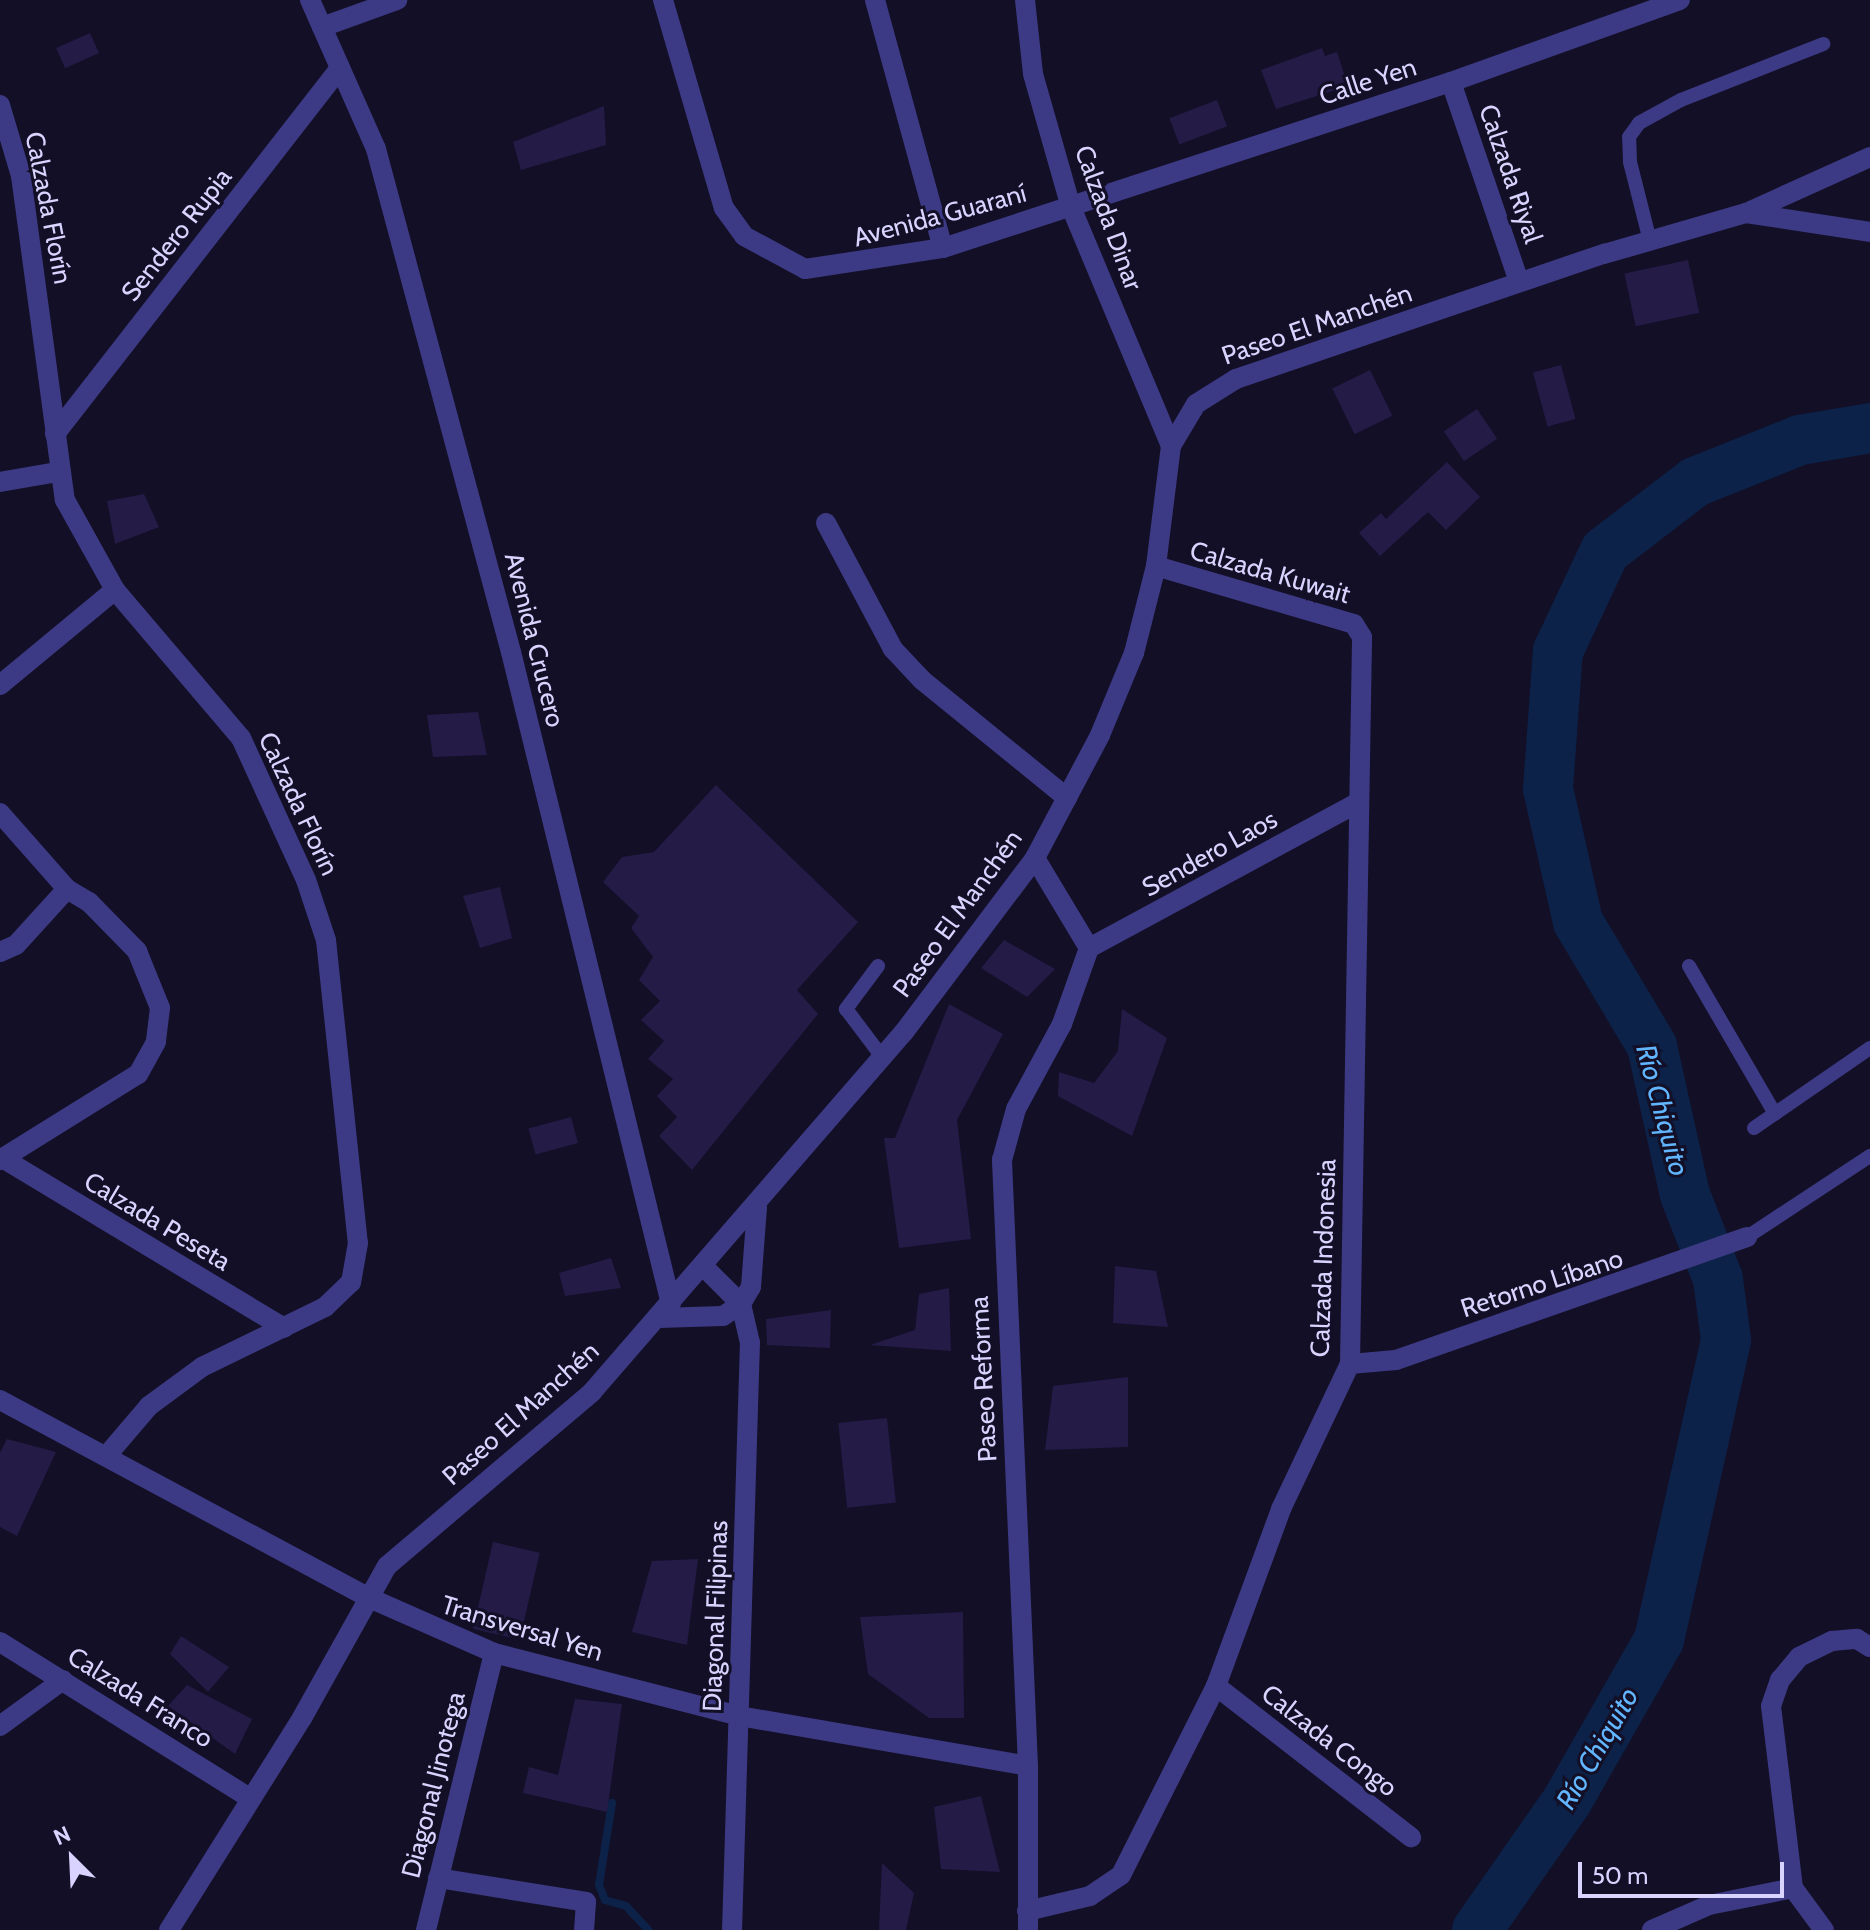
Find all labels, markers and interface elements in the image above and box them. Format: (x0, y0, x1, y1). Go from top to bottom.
street label: Calle Yen (1316, 52, 1420, 112)
street label: Calzada Riyal (1472, 101, 1548, 247)
street label: Calzada Florín (18, 129, 78, 287)
street label: Calzada Dinar (1067, 141, 1149, 295)
street label: Sendero Rupia (115, 162, 239, 308)
street label: Avenida Guaraní (850, 178, 1030, 254)
street label: Paseo El Manchén (1218, 278, 1416, 372)
street label: Calzada Kuwait (1186, 535, 1354, 611)
street label: Avenida Crucero (497, 550, 571, 730)
street label: Calzada Florín (251, 727, 345, 881)
street label: Sendero Laos (1137, 804, 1283, 904)
street label: Paseo El Manchén (887, 824, 1029, 1004)
water label: Río Chiquito (1629, 1040, 1697, 1180)
street label: Calzada Indonesia (1305, 1158, 1343, 1358)
street label: Calzada Peseta (78, 1166, 236, 1278)
street label: Retorno Líbano (1457, 1243, 1627, 1325)
street label: Paseo Reforma (964, 1295, 1004, 1463)
street label: Paseo El Manchén (437, 1336, 605, 1492)
street label: Diagonal Filipinas (697, 1520, 735, 1712)
street label: Transversal Yen (438, 1590, 606, 1668)
street label: Calzada Franco (62, 1641, 218, 1755)
street label: Calzada Congo (1255, 1678, 1403, 1804)
water label: Río Chiquito (1549, 1681, 1645, 1815)
street label: Diagonal Jinotega (396, 1689, 472, 1881)
north arrow (32, 1818, 112, 1898)
text: N (49, 1820, 75, 1851)
scale bar (1582, 1846, 1788, 1896)
text: 50 m (1592, 1861, 1648, 1890)

